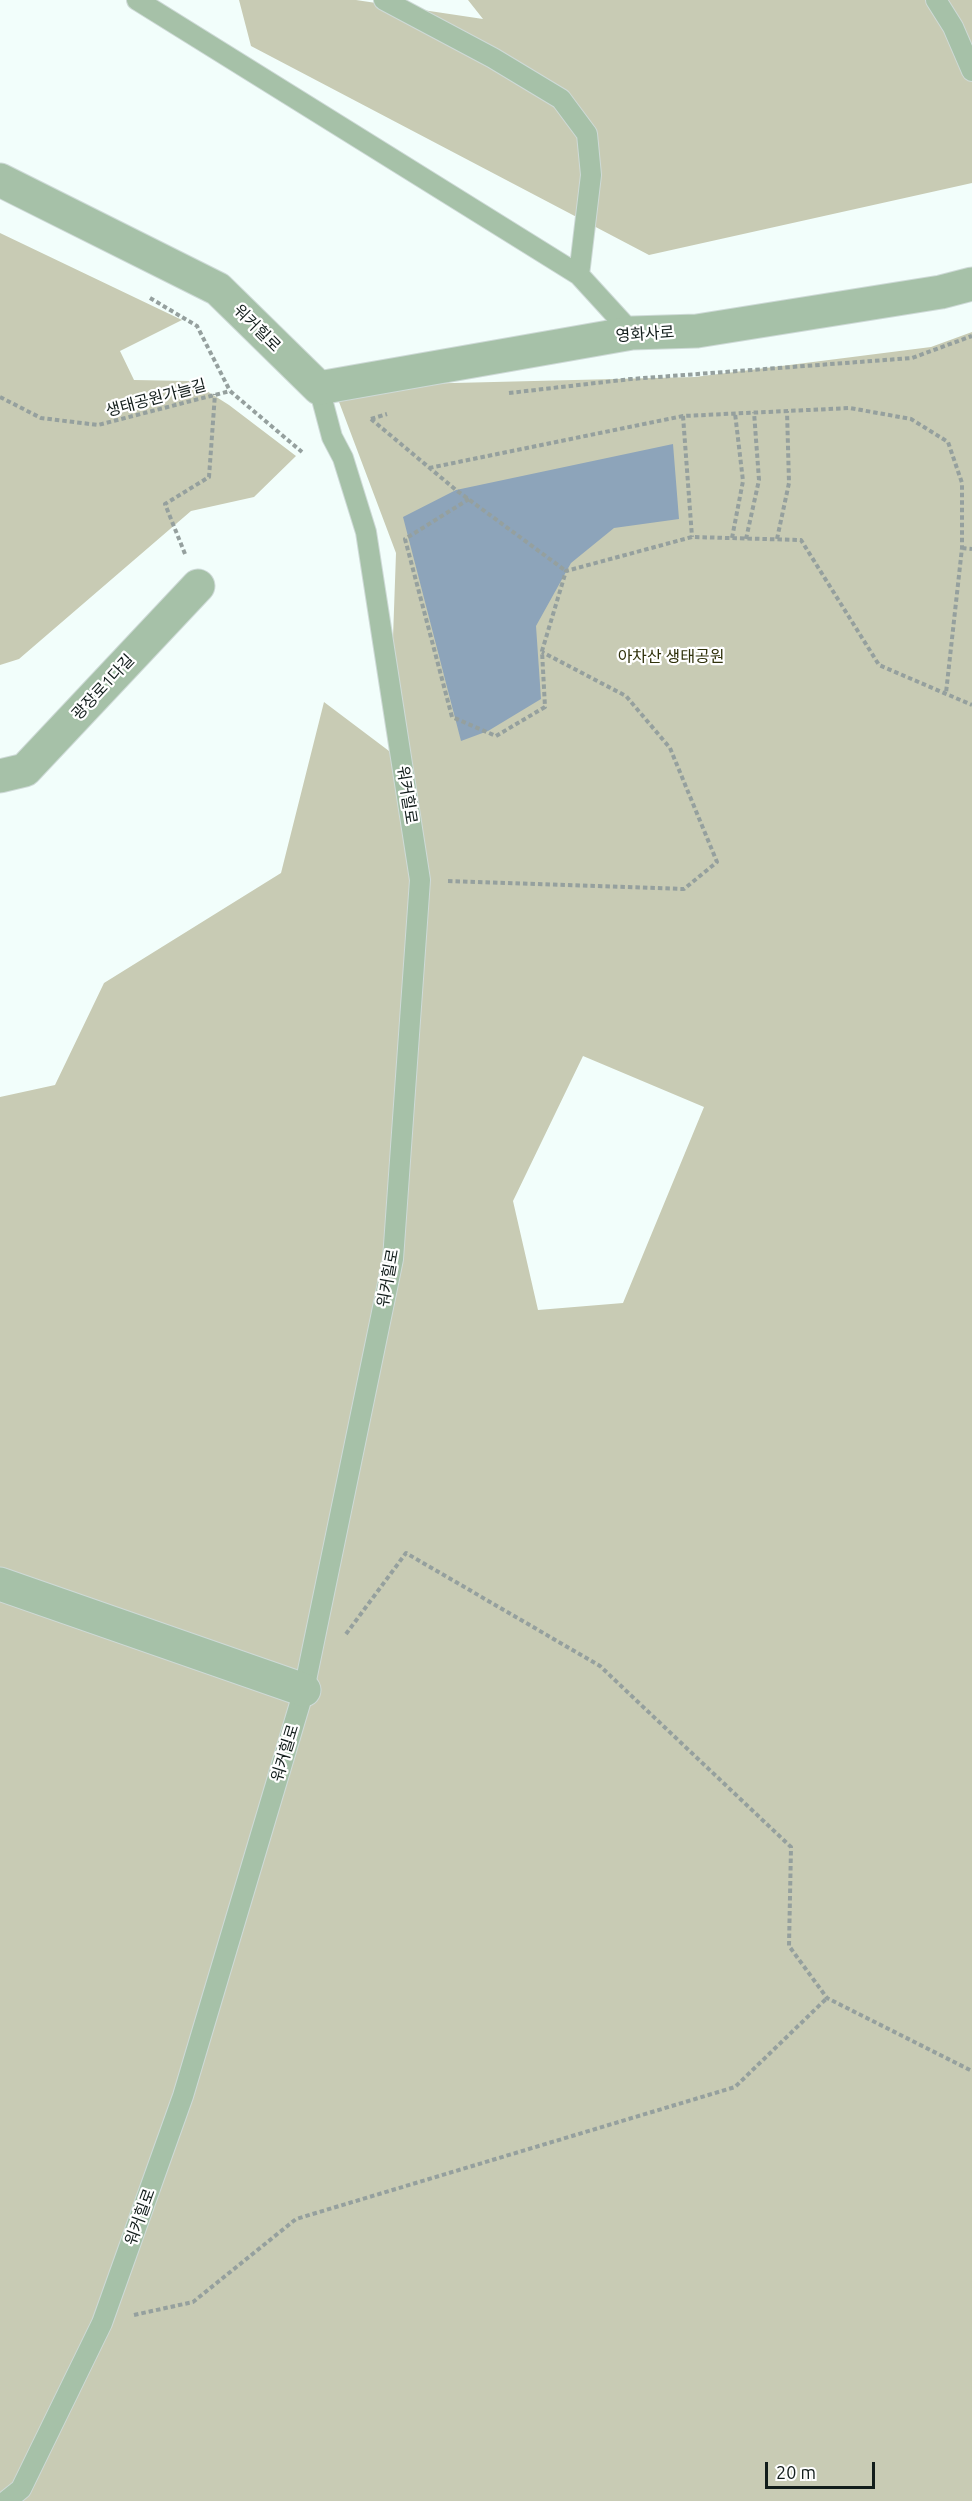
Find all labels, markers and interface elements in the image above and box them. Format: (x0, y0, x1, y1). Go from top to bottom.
street label: 워커힐로 (229, 300, 285, 356)
street label: 영화사로 (615, 322, 675, 346)
street label: 생태공원가늘길 (104, 375, 208, 421)
park label: 아차산 생태공원 (618, 647, 724, 667)
street label: 광장로1다길 (68, 650, 138, 724)
street label: 워커힐로 (393, 764, 421, 826)
street label: 워커힐로 (373, 1247, 403, 1309)
street label: 워커힐로 (267, 1722, 303, 1784)
street label: 워커힐로 (121, 2186, 159, 2248)
scale bar (768, 2450, 878, 2488)
text: 20 m (776, 2462, 816, 2482)

